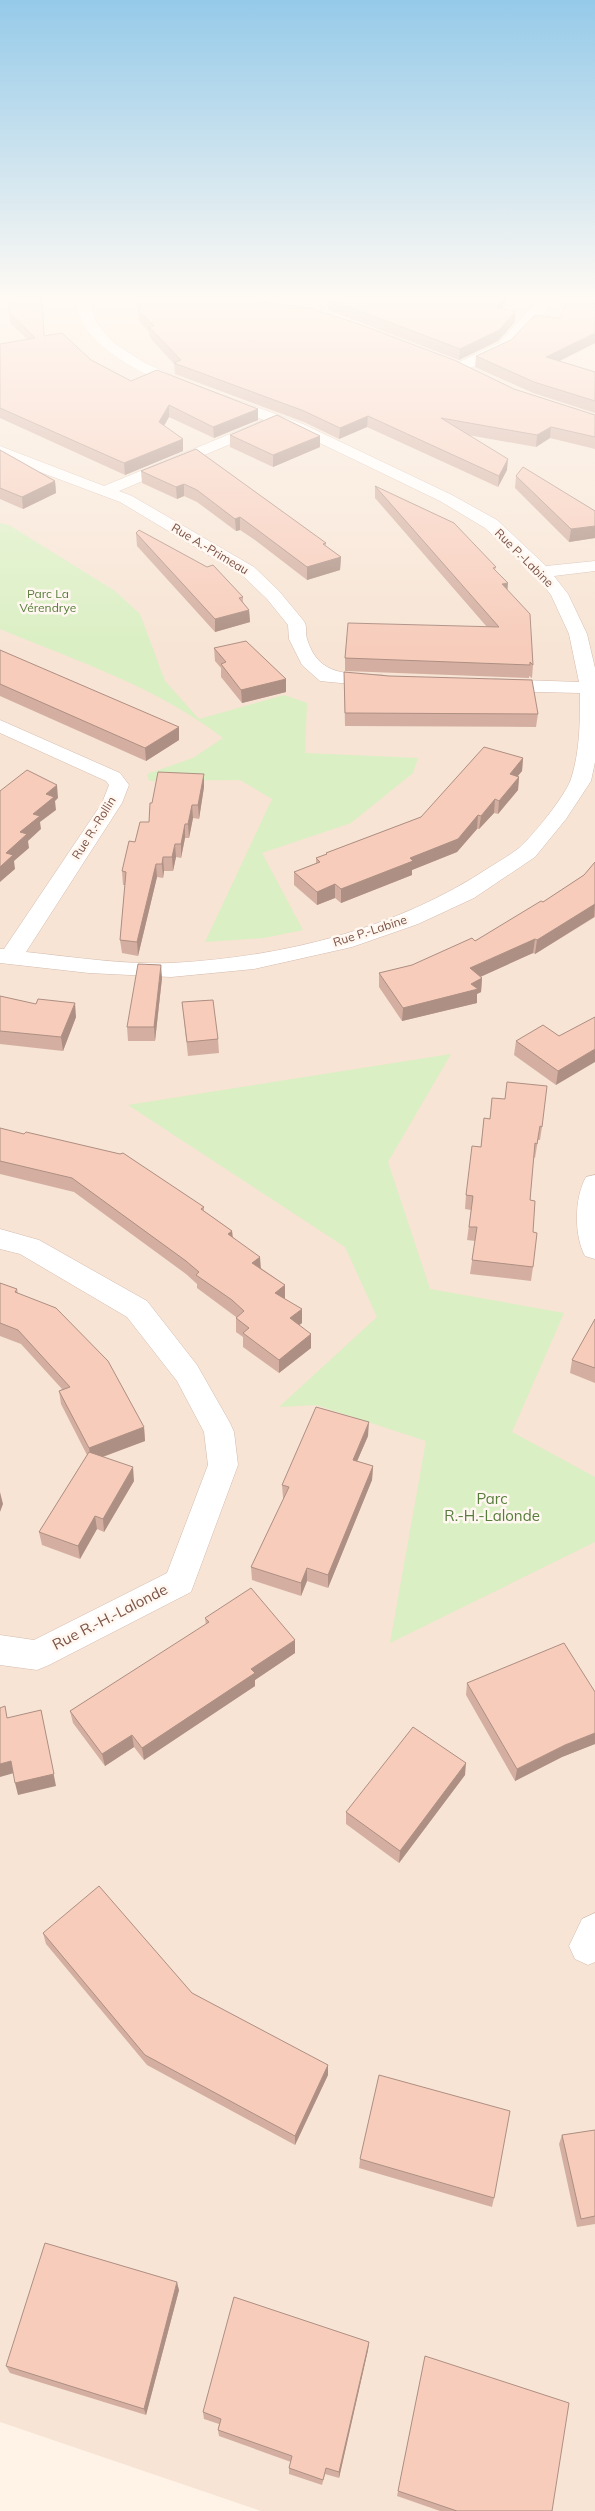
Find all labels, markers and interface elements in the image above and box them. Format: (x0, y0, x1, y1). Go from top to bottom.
street label: Rue A.-Primeau (169, 520, 252, 578)
street label: Rue P.-Labine (492, 525, 557, 590)
park label: Parc La Vérendrye (20, 586, 76, 615)
street label: Rue R.-Rollin (68, 794, 119, 862)
street label: Rue P.-Labine (331, 912, 409, 950)
park label: Parc R.-H.-Lalonde (444, 1489, 540, 1525)
street label: Rue R.-H.-Lalonde (49, 1579, 171, 1654)

